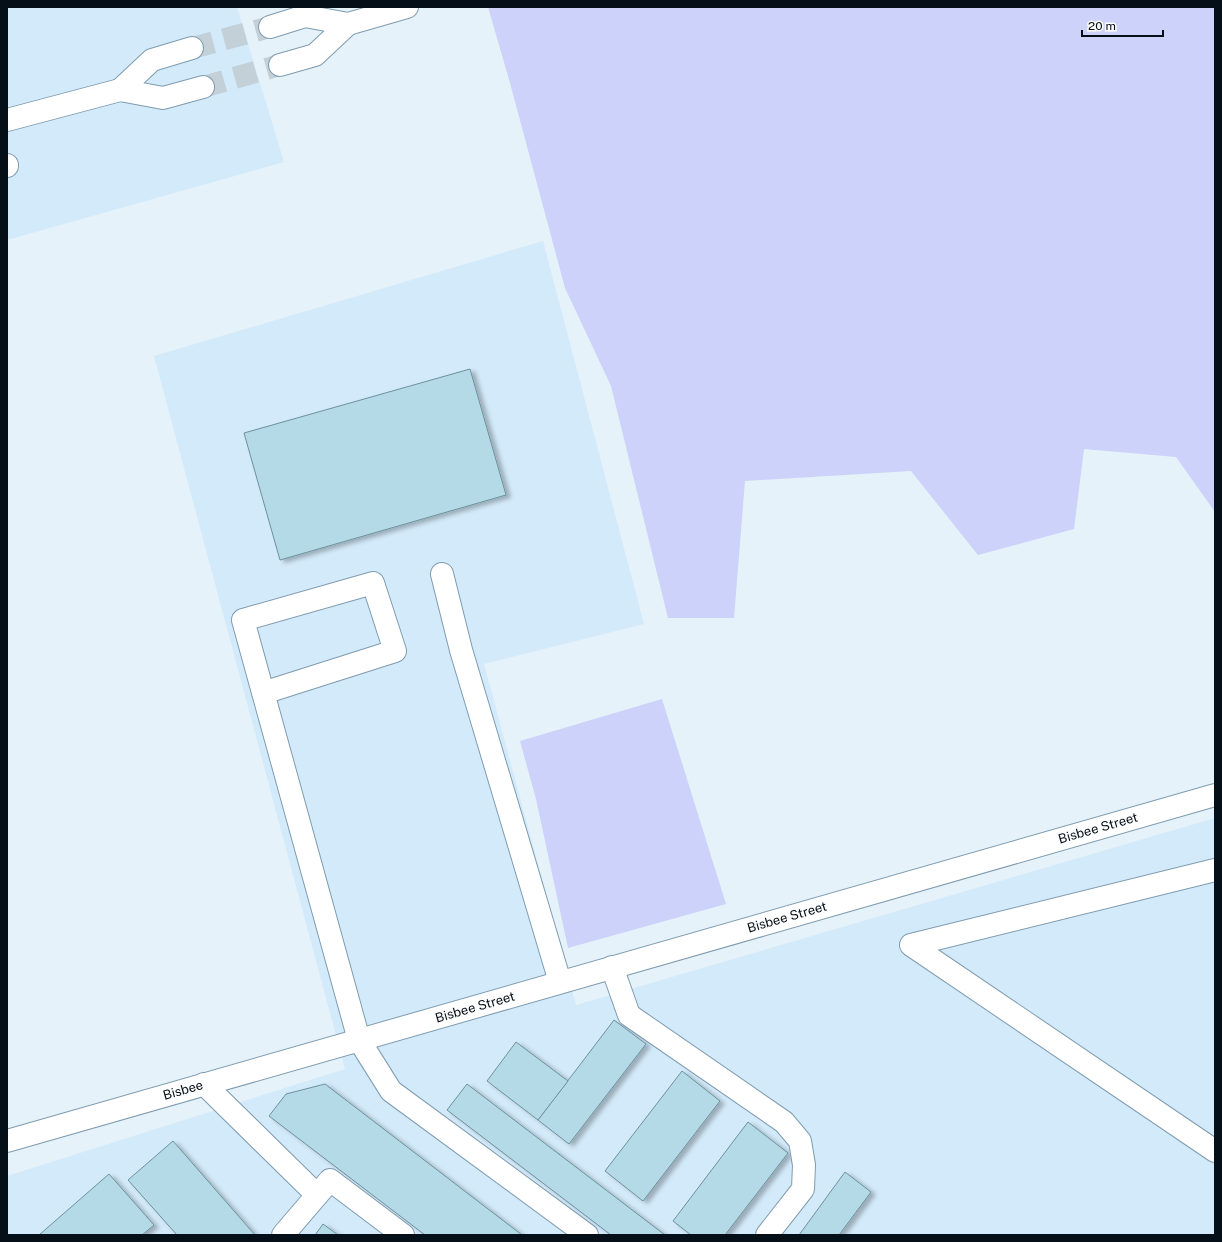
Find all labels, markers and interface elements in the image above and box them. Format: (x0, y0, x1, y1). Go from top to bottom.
scale bar (1082, 12, 1163, 38)
text: 20 m (1088, 19, 1116, 33)
street label: Bisbee Street (1056, 809, 1140, 847)
street label: Bisbee Street (745, 898, 829, 936)
street label: Bisbee Street (433, 988, 517, 1026)
street label: Bisbee (161, 1077, 205, 1103)

